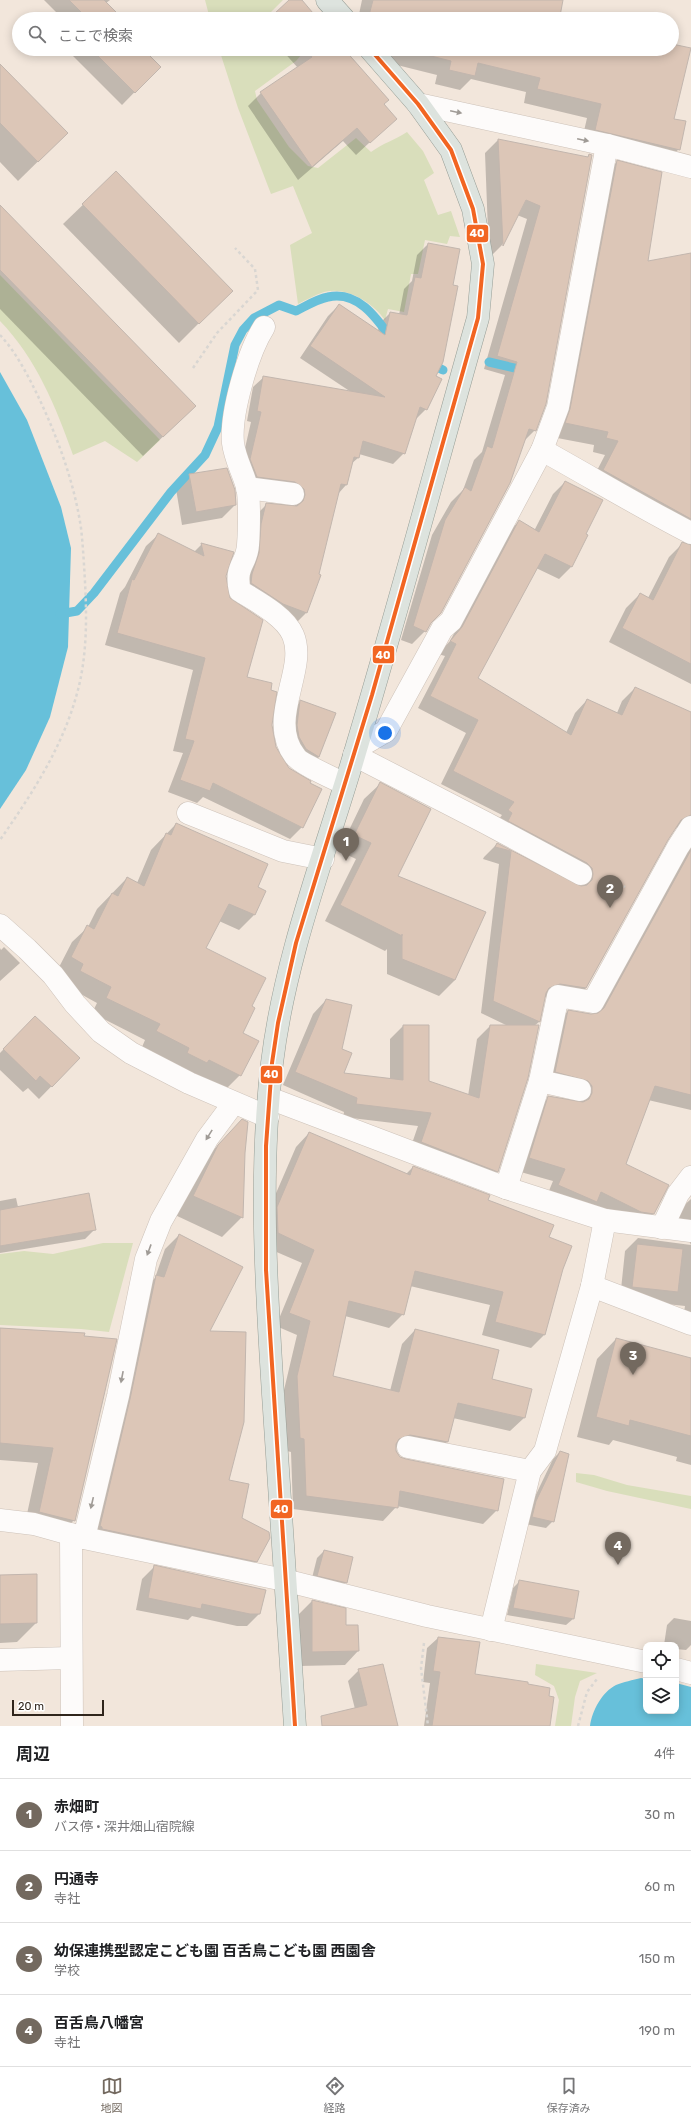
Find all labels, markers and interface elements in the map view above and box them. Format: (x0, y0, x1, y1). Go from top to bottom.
search box (12, 12, 679, 56)
icon: search (26, 23, 48, 45)
text: ここで検索 (58, 27, 133, 45)
one-way arrow (450, 110, 462, 116)
one-way arrow (577, 137, 589, 143)
line badge: 40 (466, 224, 489, 243)
text: 40 (470, 227, 485, 240)
line badge: 40 (372, 645, 395, 664)
text: 40 (376, 649, 391, 662)
your location (375, 723, 395, 743)
pin: 1 (333, 828, 359, 861)
pin: 2 (597, 875, 623, 908)
line badge: 40 (260, 1065, 283, 1084)
text: 40 (264, 1068, 279, 1081)
one-way arrow (205, 1130, 213, 1140)
one-way arrow (146, 1244, 152, 1256)
pin: 3 (620, 1342, 646, 1375)
one-way arrow (118, 1371, 124, 1383)
one-way arrow (89, 1497, 95, 1510)
line badge: 40 (270, 1499, 293, 1519)
text: 40 (274, 1503, 289, 1516)
pin: 4 (605, 1532, 631, 1565)
map controls (643, 1642, 679, 1714)
button: locate (643, 1642, 679, 1678)
button: layers (643, 1678, 679, 1714)
scale bar (12, 1698, 104, 1717)
text: 20 m (18, 1700, 44, 1713)
text: 周辺 (16, 1744, 50, 1764)
text: 4件 (654, 1746, 675, 1761)
text: 赤畑町 (54, 1798, 99, 1816)
text: 1 (26, 1807, 32, 1822)
text: 30 m (644, 1807, 675, 1822)
text: バス停 · 深井畑山宿院線 (54, 1819, 195, 1834)
text: 円通寺 (54, 1870, 99, 1888)
text: 2 (25, 1879, 33, 1894)
text: 60 m (644, 1879, 675, 1894)
text: 寺社 (54, 1891, 80, 1906)
text: 幼保連携型認定こども園 百舌鳥こども園 西園舎 (54, 1942, 375, 1960)
text: 3 (25, 1951, 33, 1966)
text: 150 m (639, 1951, 675, 1966)
text: 学校 (54, 1963, 80, 1978)
text: 百舌鳥八幡宮 (54, 2014, 144, 2032)
text: 4 (25, 2023, 33, 2038)
text: 190 m (639, 2023, 675, 2038)
text: 寺社 (54, 2035, 80, 2050)
tab: 地図 (101, 2075, 123, 2115)
tab: 経路 (324, 2075, 346, 2115)
tab: 保存済み (547, 2075, 591, 2115)

